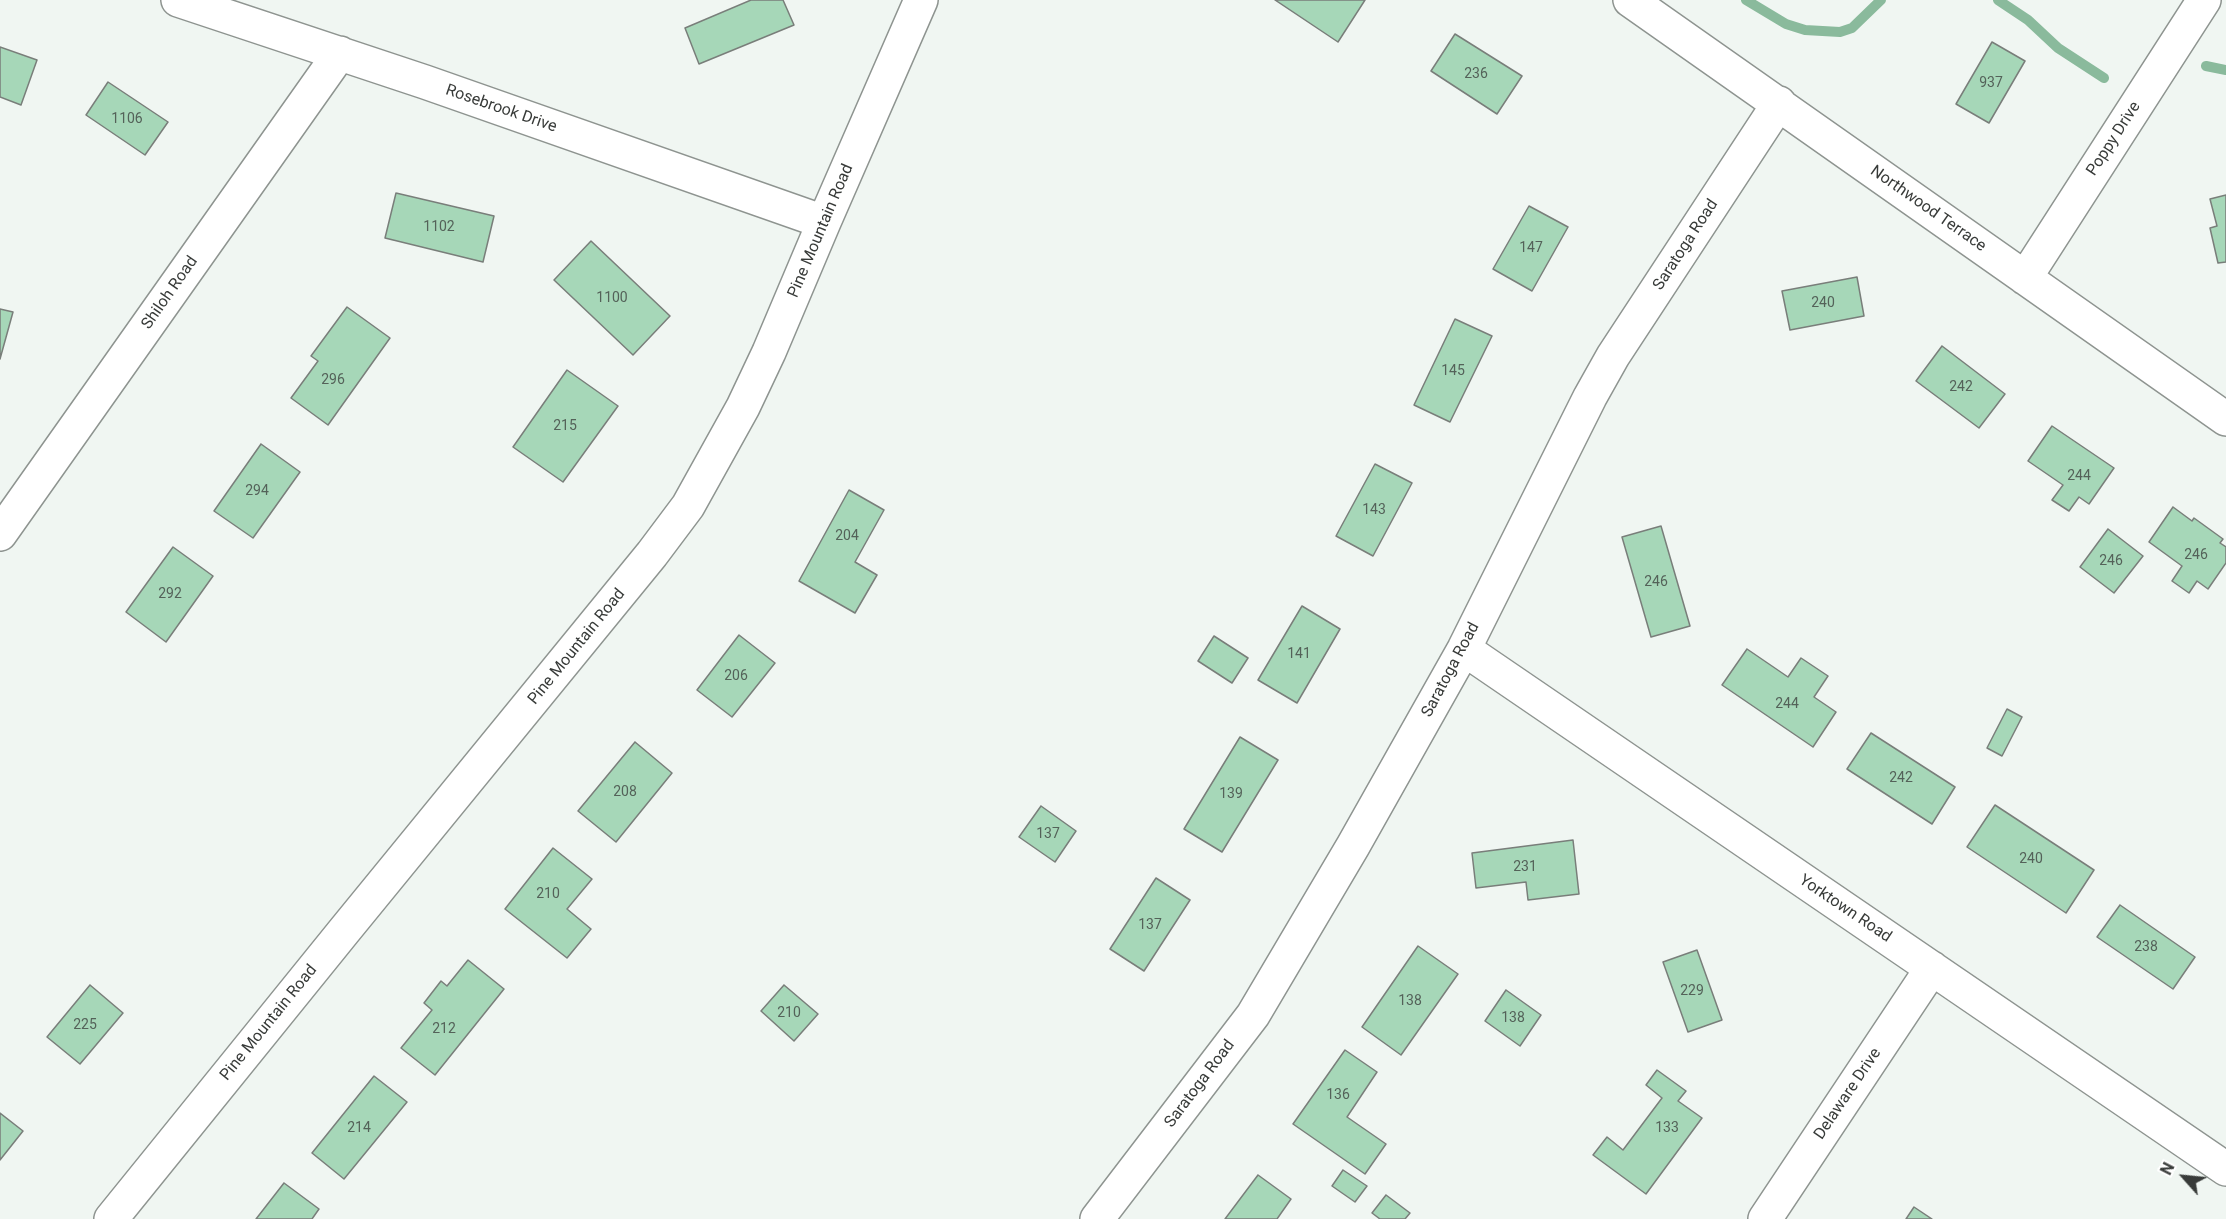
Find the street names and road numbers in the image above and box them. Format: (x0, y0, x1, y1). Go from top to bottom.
street label: Rosebrook Drive (443, 81, 559, 137)
street label: Poppy Drive (2083, 98, 2145, 180)
street label: Pine Mountain Road (784, 161, 858, 301)
street label: Northwood Terrace (1866, 162, 1990, 256)
street label: Saratoga Road (1649, 196, 1723, 294)
street label: Shiloh Road (138, 253, 202, 333)
street label: Pine Mountain Road (524, 585, 630, 709)
street label: Saratoga Road (1418, 619, 1484, 721)
street label: Yorktown Road (1795, 871, 1895, 947)
street label: Pine Mountain Road (216, 961, 322, 1085)
street label: Saratoga Road (1161, 1036, 1239, 1132)
street label: Delaware Drive (1810, 1045, 1886, 1143)

